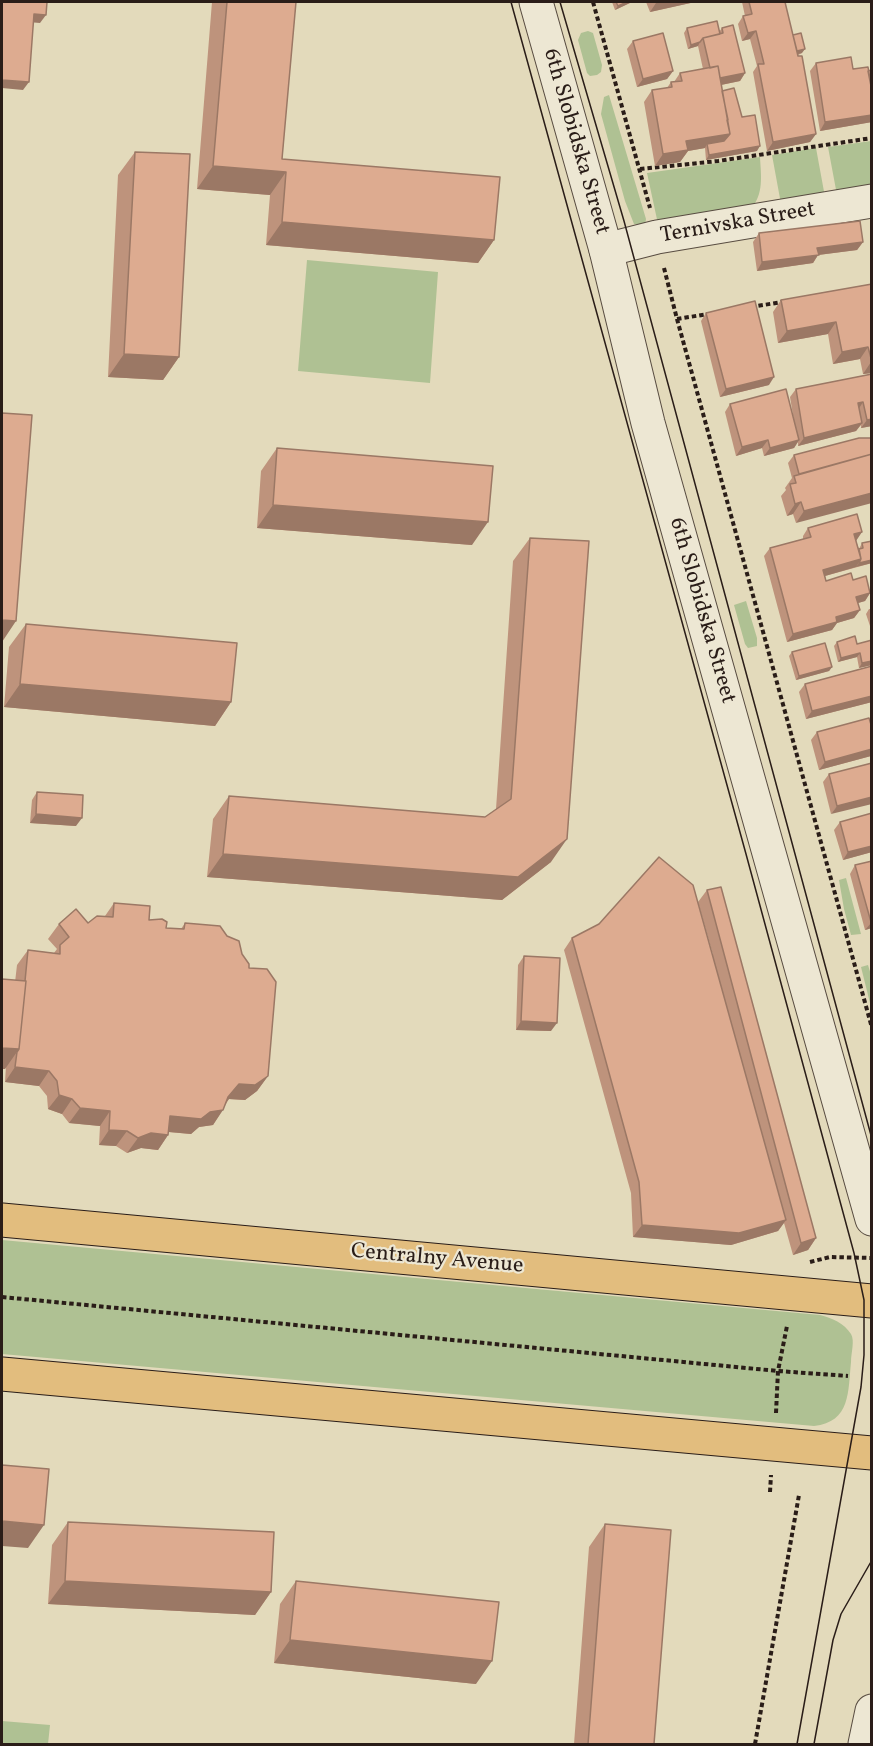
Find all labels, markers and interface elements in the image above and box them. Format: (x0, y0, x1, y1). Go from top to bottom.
street label: 6th Slobidska Street (536, 46, 614, 238)
street label: Ternivska Street (659, 197, 817, 251)
street label: 6th Slobidska Street (662, 515, 740, 707)
street label: Centralny Avenue (350, 1239, 524, 1281)

